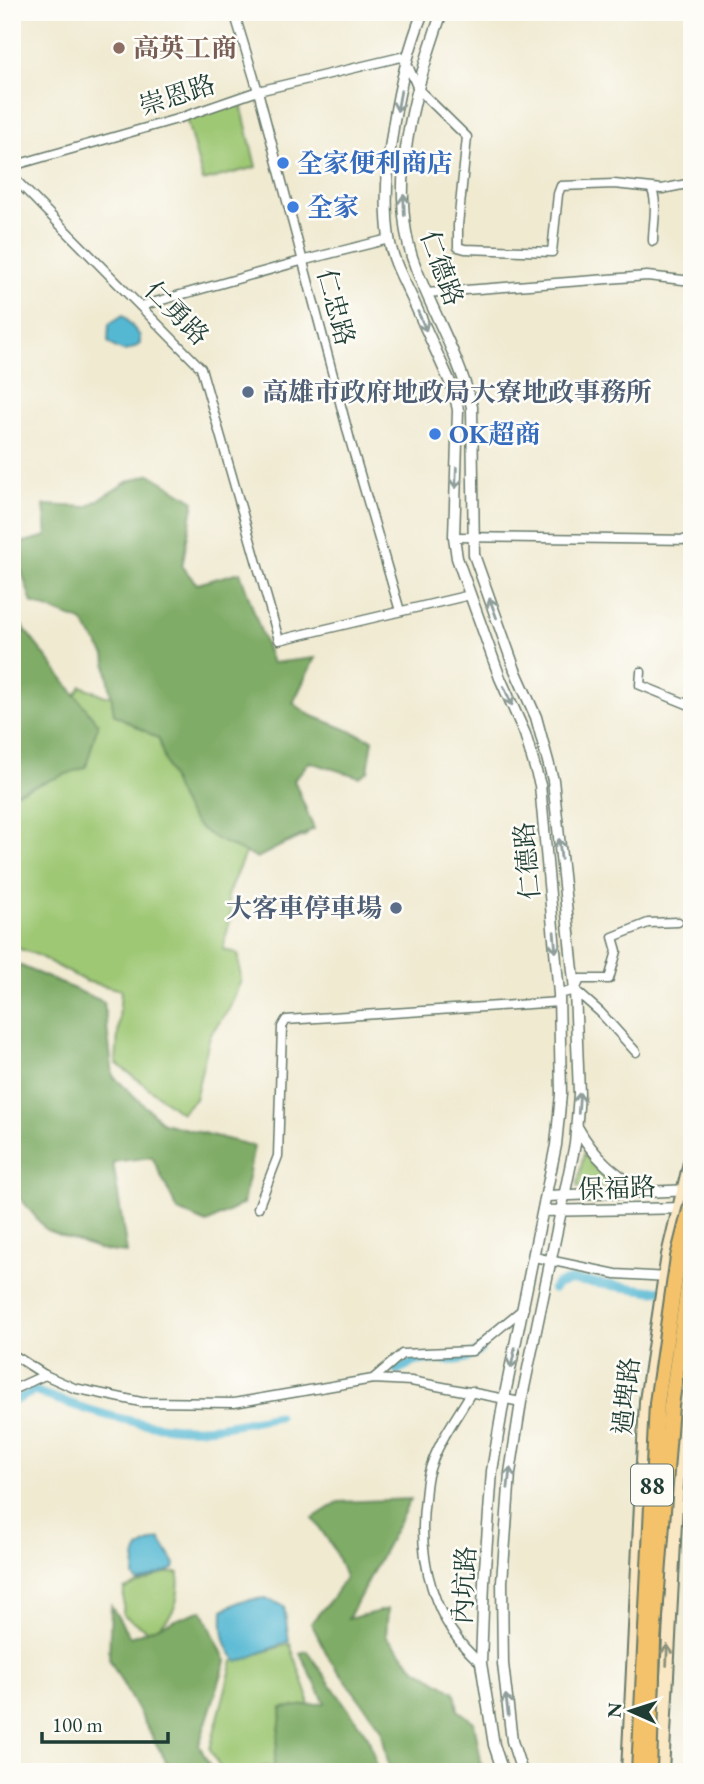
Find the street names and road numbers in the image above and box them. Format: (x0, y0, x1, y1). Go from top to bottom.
street label: 崇恩路 (135, 67, 219, 123)
street label: 仁德路 (413, 226, 471, 310)
street label: 仁忠路 (309, 265, 363, 349)
street label: 仁勇路 (137, 273, 217, 353)
street label: 仁德路 (507, 821, 547, 901)
street label: 保福路 (577, 1170, 657, 1206)
street label: 過埤路 (605, 1355, 647, 1437)
road number: 88 (631, 1464, 673, 1506)
street label: 內坑路 (445, 1545, 483, 1625)

